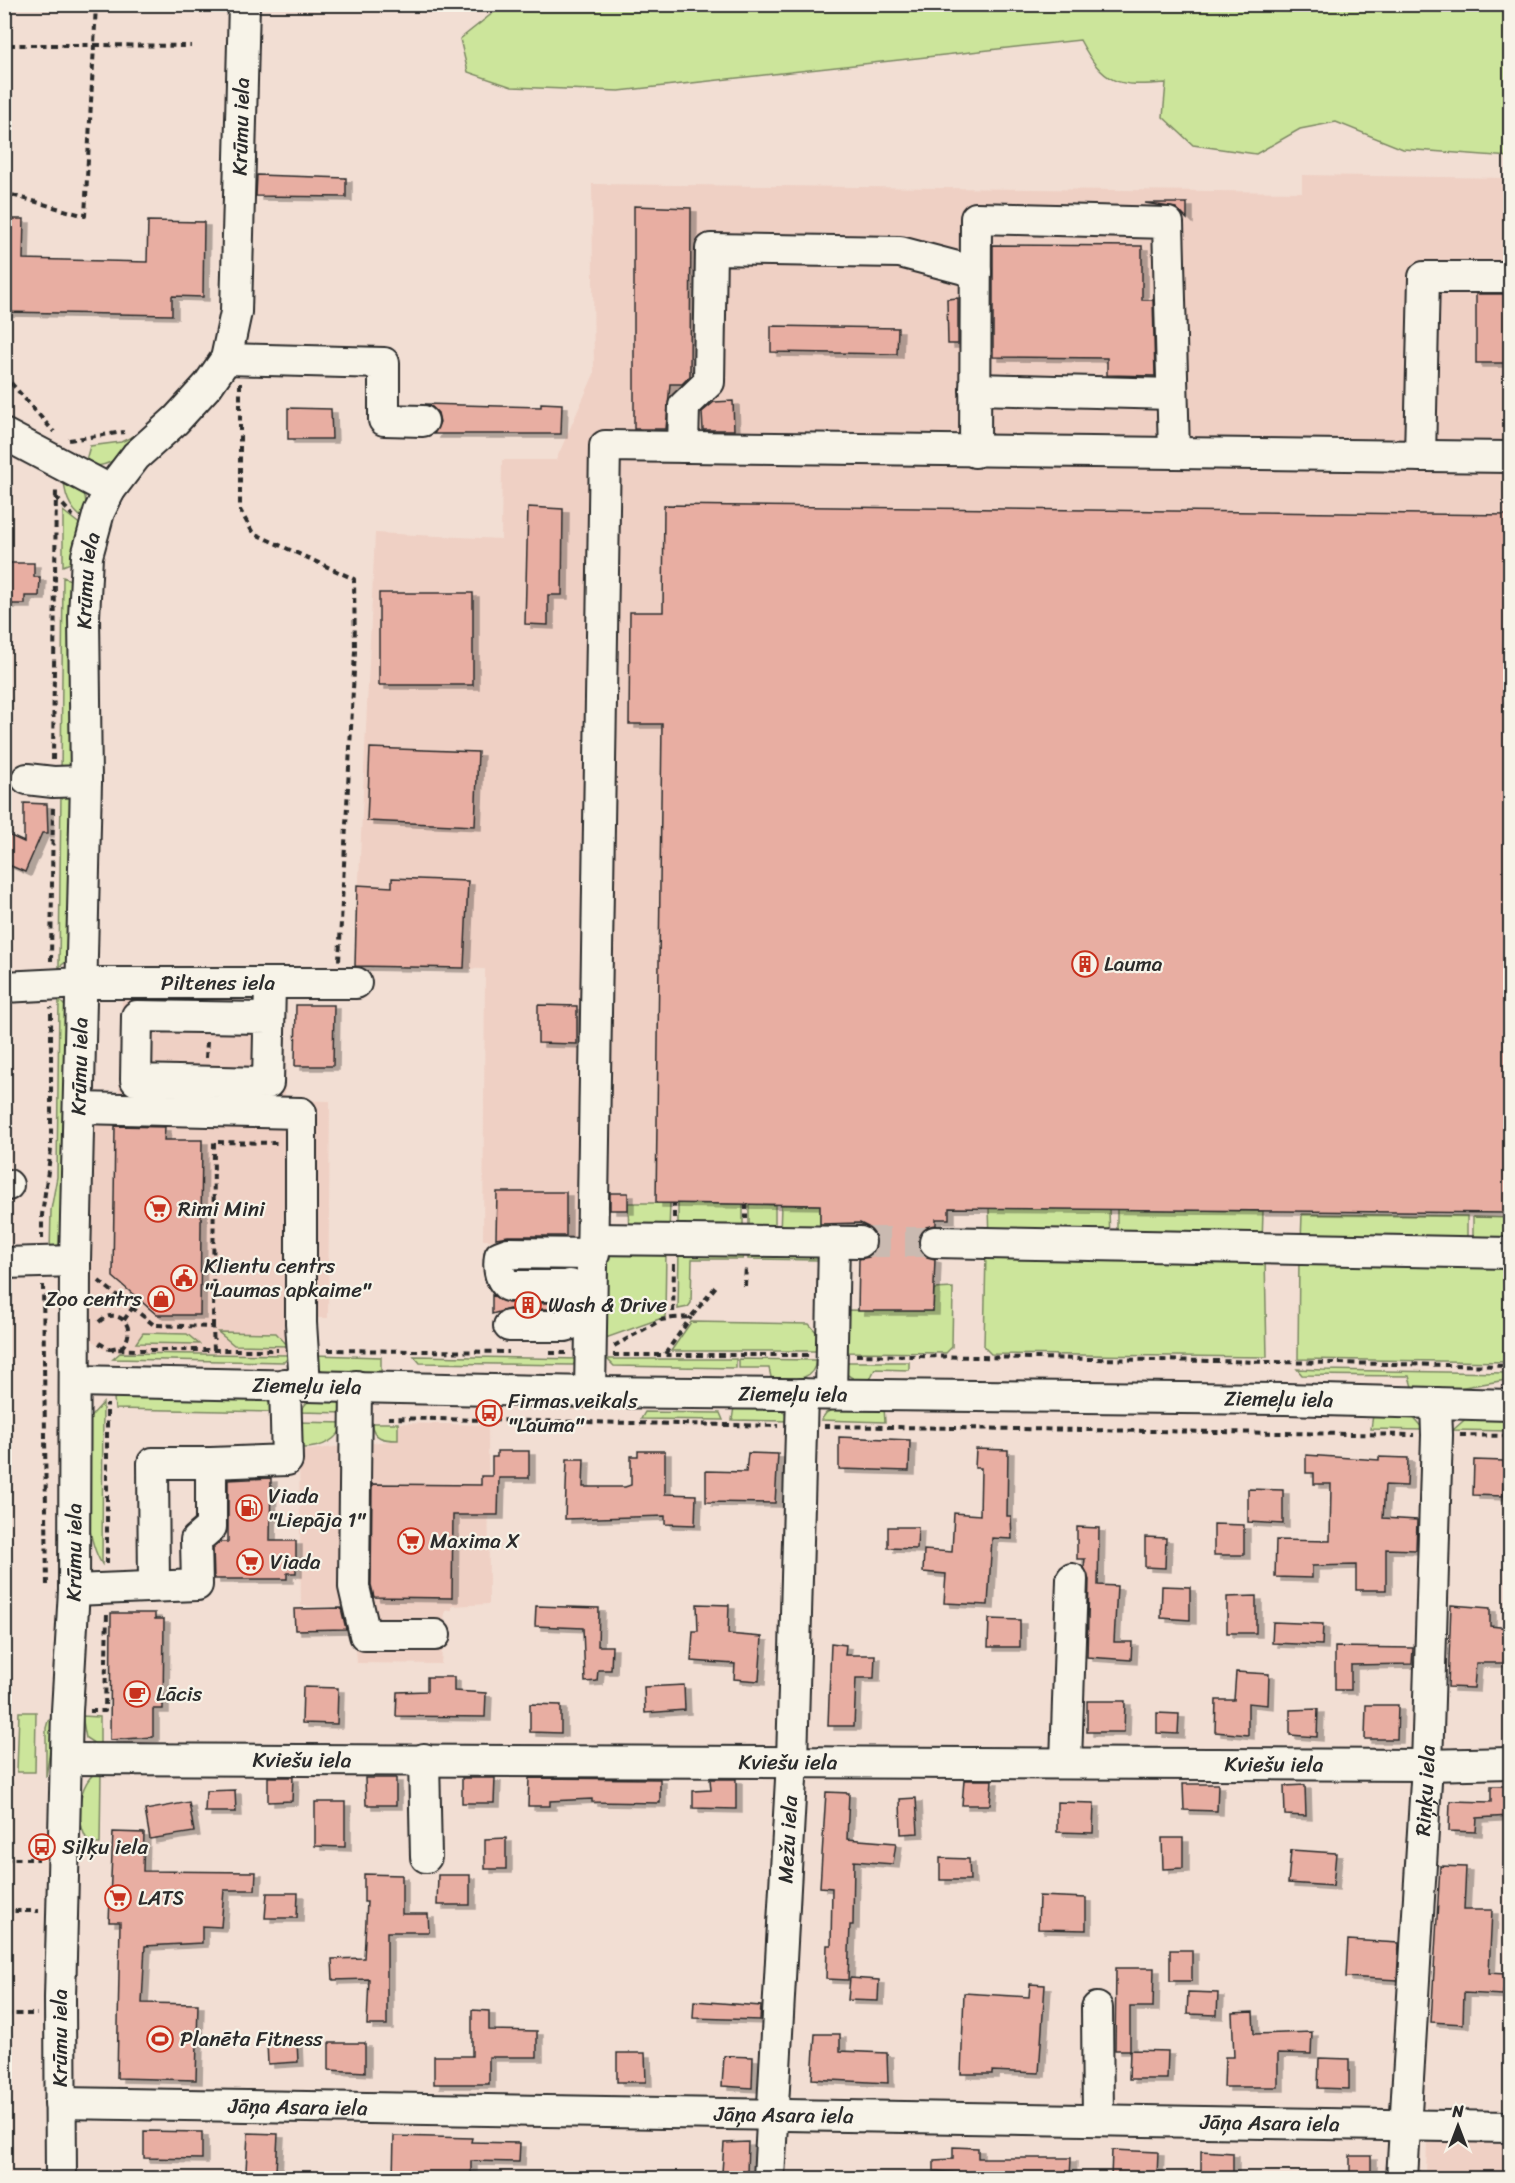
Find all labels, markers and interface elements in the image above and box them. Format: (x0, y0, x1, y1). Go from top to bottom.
street label: Krūmu iela (221, 77, 261, 176)
street label: Krūmu iela (65, 527, 112, 630)
place label: Lauma (1104, 945, 1163, 983)
building icon: Lauma (1070, 949, 1100, 979)
street label: Piltenes iela (161, 964, 276, 1002)
street label: Krūmu iela (59, 1016, 100, 1116)
place label: Rimi Mini (178, 1190, 266, 1228)
supermarket icon: Rimi Mini (143, 1194, 173, 1224)
place label: Klientu centrs "Laumas apkaime" (204, 1247, 372, 1309)
public building icon: Klientu centrs "Laumas apkaime" (169, 1263, 199, 1293)
place label: Zoo centrs (45, 1280, 142, 1318)
shop icon: Zoo centrs (146, 1284, 176, 1314)
place label: Wash & Drive (548, 1286, 667, 1324)
building icon: Wash & Drive (513, 1290, 543, 1320)
street label: Ziemeļu iela (252, 1366, 363, 1406)
street label: Ziemeļu iela (738, 1374, 848, 1414)
street label: Ziemeļu iela (1224, 1379, 1335, 1419)
place label: Firmas veikals "Lauma" (508, 1382, 638, 1444)
bus stop icon: Firmas veikals "Lauma" (474, 1398, 504, 1428)
place label: Viada "Liepāja 1" (268, 1477, 366, 1539)
fuel station icon: Viada "Liepāja 1" (234, 1493, 264, 1523)
street label: Krūmu iela (54, 1503, 93, 1602)
place label: Maxima X (430, 1522, 520, 1560)
supermarket icon: Maxima X (396, 1526, 426, 1556)
place label: Viada (270, 1543, 321, 1581)
supermarket icon: Viada (235, 1547, 265, 1577)
place label: Lācis (156, 1675, 203, 1713)
cafe icon: Lācis (122, 1679, 152, 1709)
street label: Kviešu iela (253, 1741, 352, 1779)
street label: Kviešu iela (739, 1743, 838, 1781)
street label: Riņķu iela (1404, 1744, 1447, 1837)
street label: Kviešu iela (1225, 1745, 1324, 1784)
street label: Mežu iela (766, 1794, 809, 1884)
place label: Siļķu iela (62, 1828, 148, 1866)
bus stop icon: Siļķu iela (27, 1832, 57, 1862)
place label: LATS (138, 1879, 184, 1917)
supermarket icon: LATS (103, 1883, 133, 1913)
street label: Krūmu iela (41, 1989, 79, 2087)
place label: Planēta Fitness (180, 2020, 323, 2058)
sports icon: Planēta Fitness (145, 2024, 175, 2054)
street label: Jāņa Asara iela (227, 2087, 368, 2127)
street label: Jāņa Asara iela (713, 2095, 854, 2135)
north arrow (1428, 2096, 1488, 2156)
text: N (1451, 2097, 1464, 2126)
street label: Jāņa Asara iela (1199, 2103, 1340, 2143)

